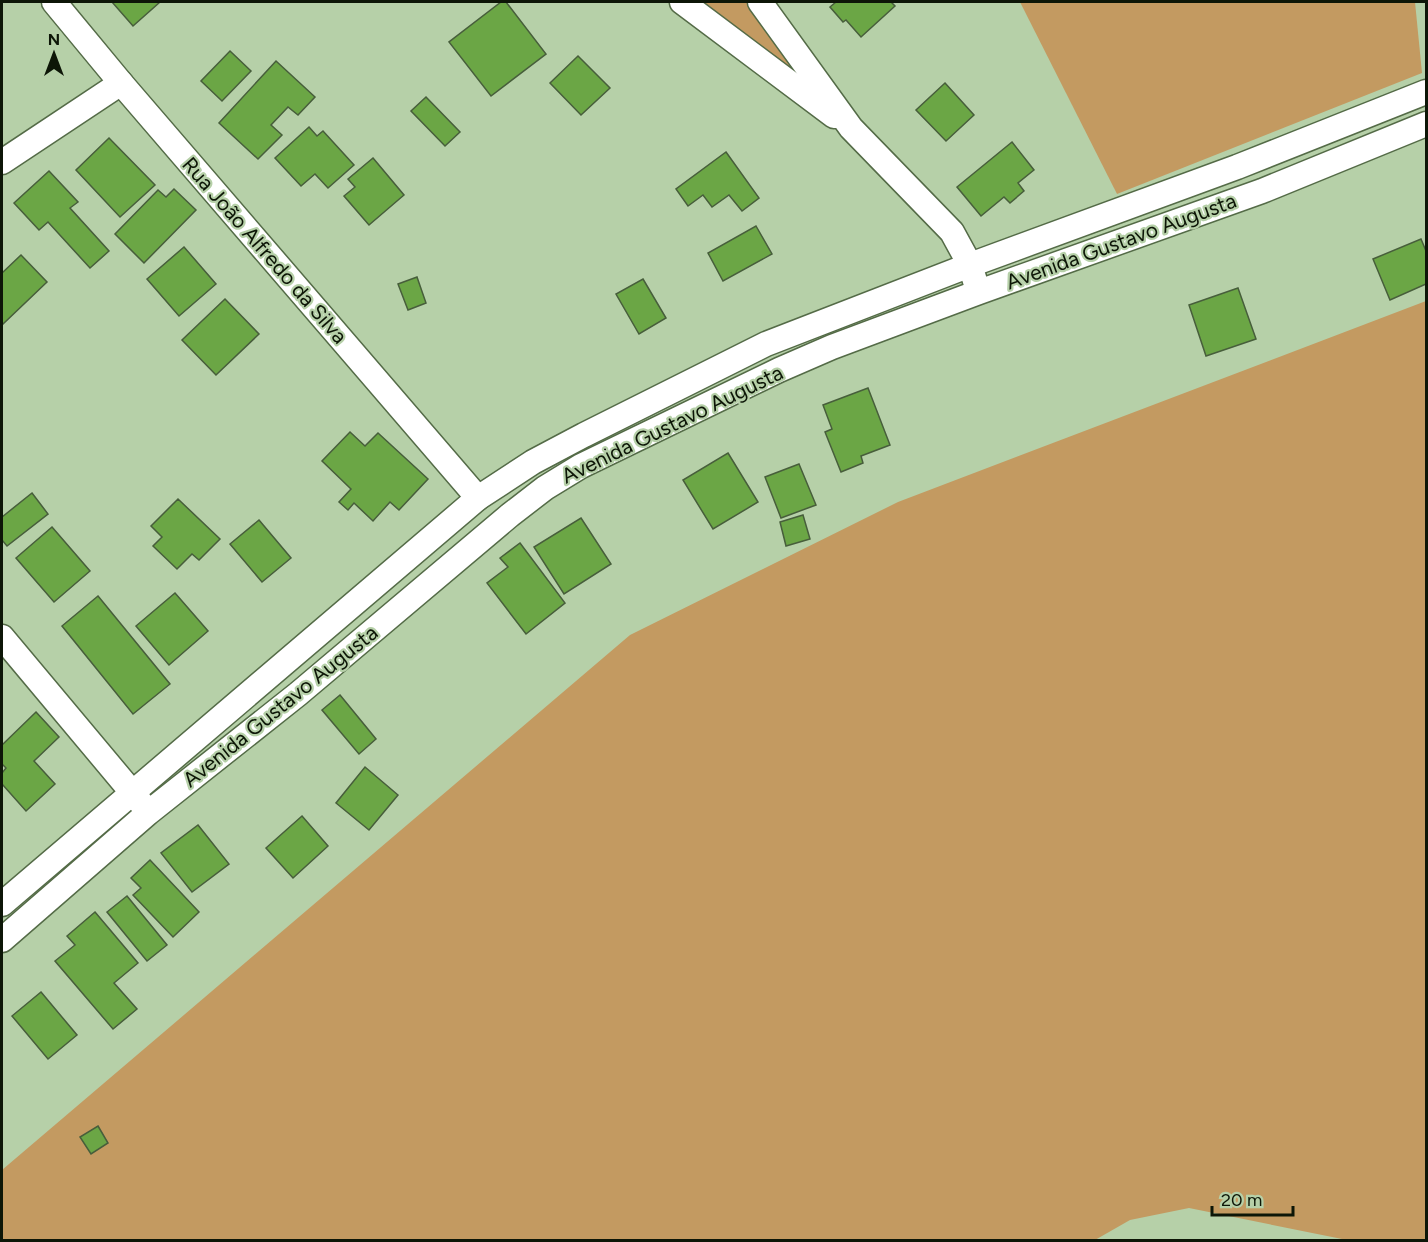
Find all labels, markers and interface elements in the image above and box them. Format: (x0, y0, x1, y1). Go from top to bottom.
north arrow (24, 24, 84, 84)
text: N (48, 30, 60, 49)
street label: Rua João Alfredo da Silva (177, 152, 353, 348)
street label: Avenida Gustavo Augusta (1002, 188, 1240, 294)
street label: Avenida Gustavo Augusta (557, 359, 787, 489)
street label: Avenida Gustavo Augusta (178, 620, 382, 792)
scale bar (1212, 1179, 1293, 1217)
text: 20 m (1221, 1189, 1262, 1211)

